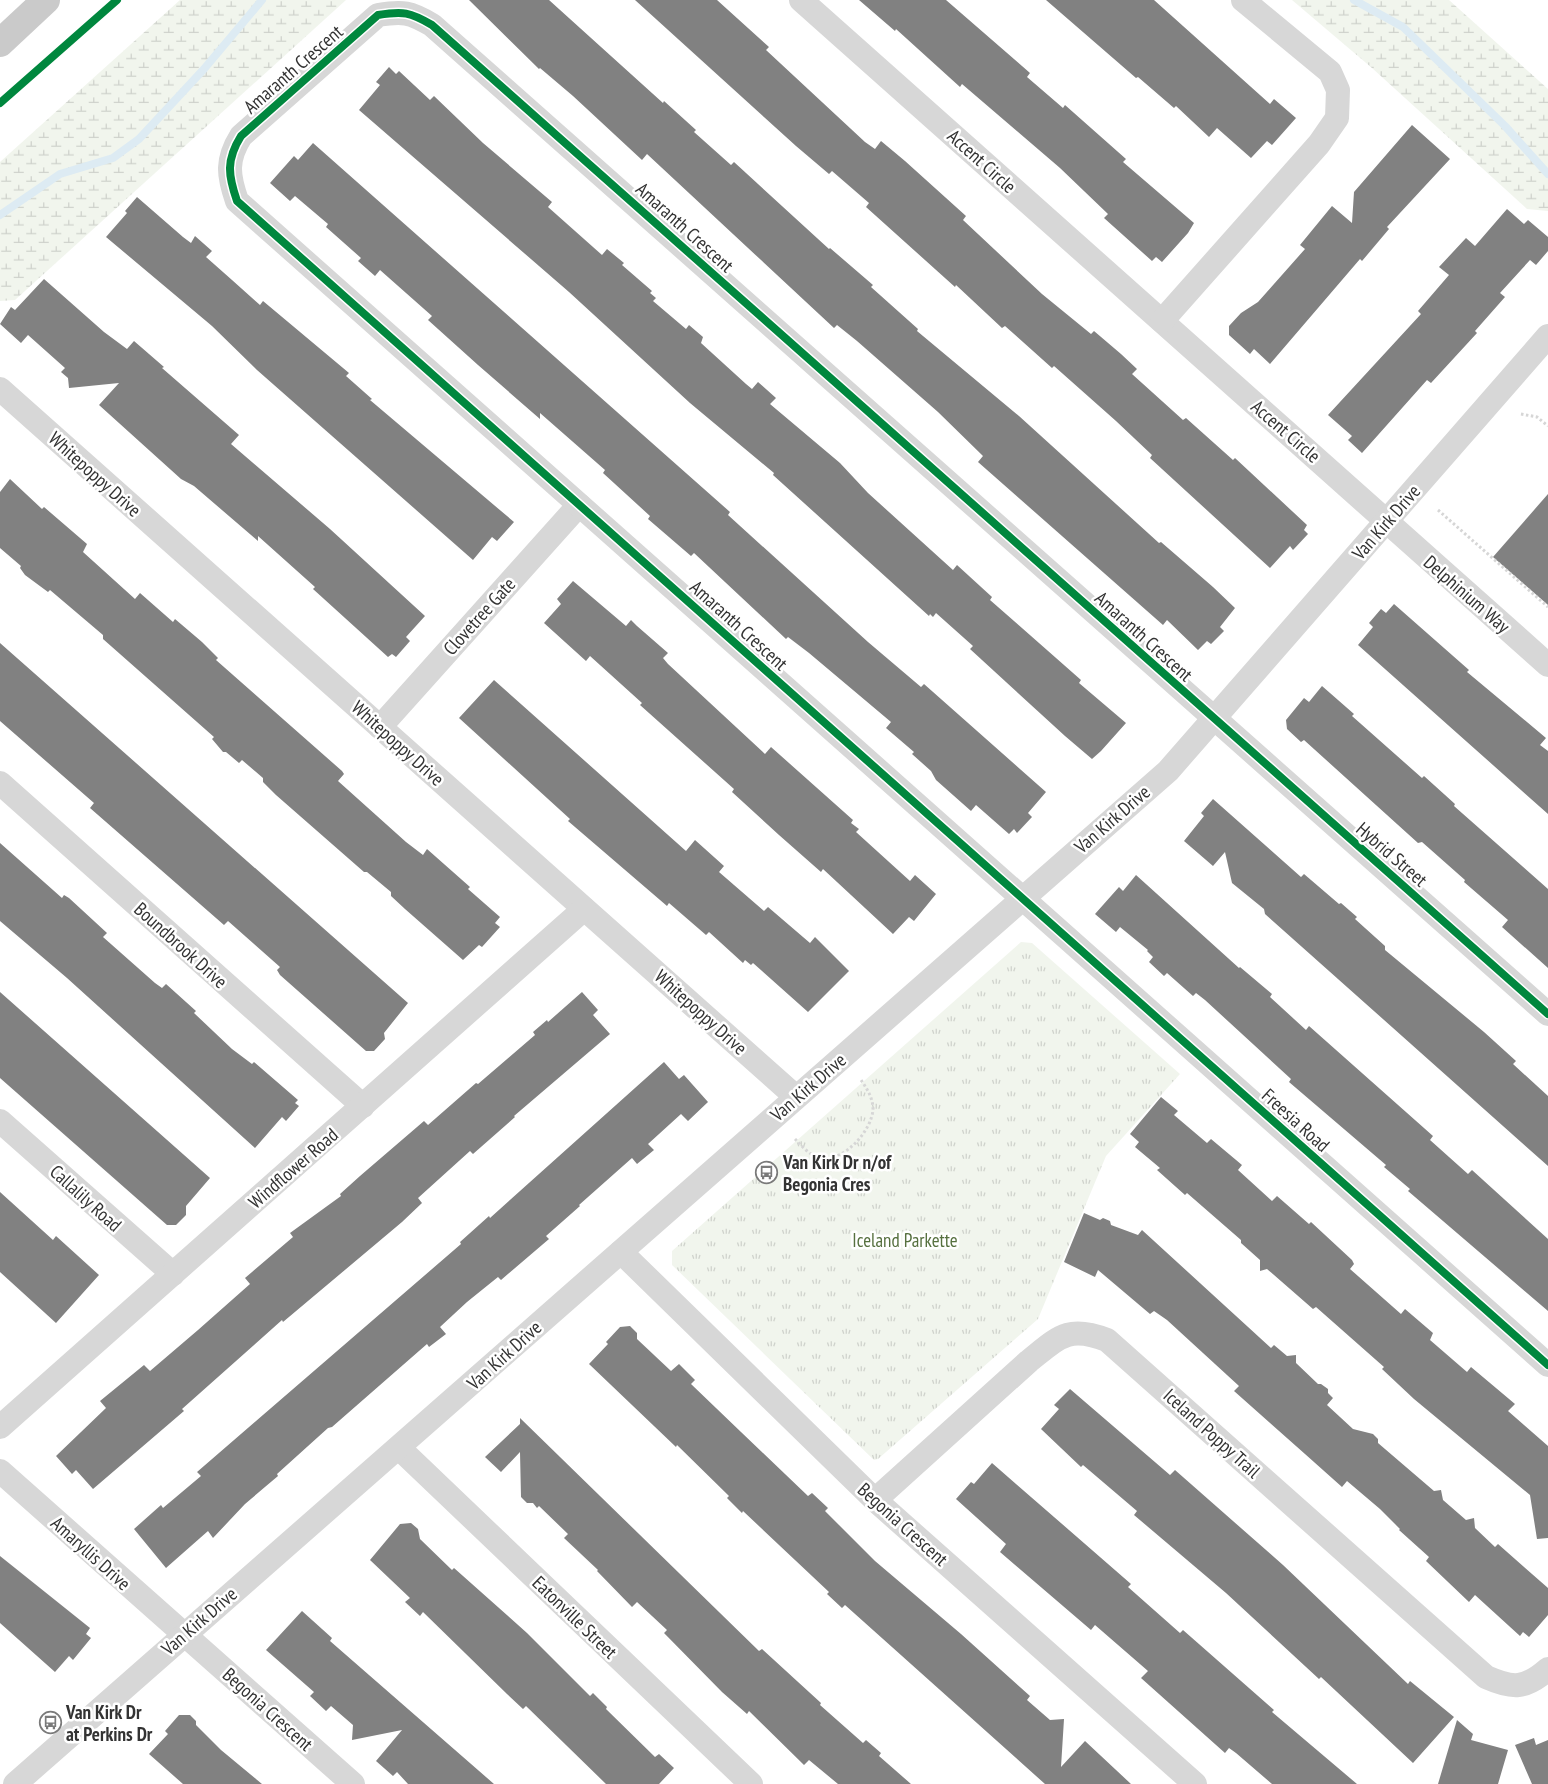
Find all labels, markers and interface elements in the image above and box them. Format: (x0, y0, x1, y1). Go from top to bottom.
street label: Amaranth Crescent (239, 19, 348, 119)
street label: Accent Circle (943, 124, 1021, 198)
street label: Amaranth Crescent (631, 177, 739, 278)
street label: Accent Circle (1246, 394, 1326, 468)
street label: Whitepoppy Drive (44, 426, 146, 522)
street label: Van Kirk Drive (1346, 479, 1425, 565)
street label: Delphinium Way (1419, 550, 1516, 639)
street label: Clovetree Gate (438, 572, 520, 660)
street label: Amaranth Crescent (685, 575, 793, 676)
street label: Amaranth Crescent (1090, 586, 1198, 687)
street label: Whitepoppy Drive (347, 695, 449, 791)
street label: Van Kirk Drive (1069, 780, 1155, 859)
street label: Hybrid Street (1351, 817, 1433, 892)
street label: Boundbrook Drive (129, 897, 233, 993)
street label: Whitepoppy Drive (650, 964, 752, 1060)
street label: Van Kirk Drive (765, 1048, 851, 1127)
street label: Freesia Road (1257, 1083, 1335, 1157)
street label: Windflower Road (243, 1123, 343, 1213)
place label: Van Kirk Dr n/of Begonia Cres (782, 1150, 892, 1196)
street label: Callalily Road (45, 1159, 127, 1237)
bus stop icon: Van Kirk Dr n/of Begonia Cres (755, 1161, 779, 1185)
park label: Iceland Parkette (852, 1228, 958, 1252)
street label: Van Kirk Drive (461, 1315, 546, 1395)
street label: Iceland Poppy Trail (1159, 1383, 1266, 1483)
street label: Begonia Crescent (853, 1477, 954, 1571)
street label: Amaryllis Drive (46, 1511, 136, 1595)
street label: Eatonville Street (527, 1571, 623, 1664)
street label: Van Kirk Drive (156, 1582, 242, 1661)
street label: Begonia Crescent (218, 1662, 319, 1756)
place label: Van Kirk Dr at Perkins Dr (65, 1700, 153, 1746)
bus stop icon: Van Kirk Dr at Perkins Dr (38, 1711, 62, 1735)

